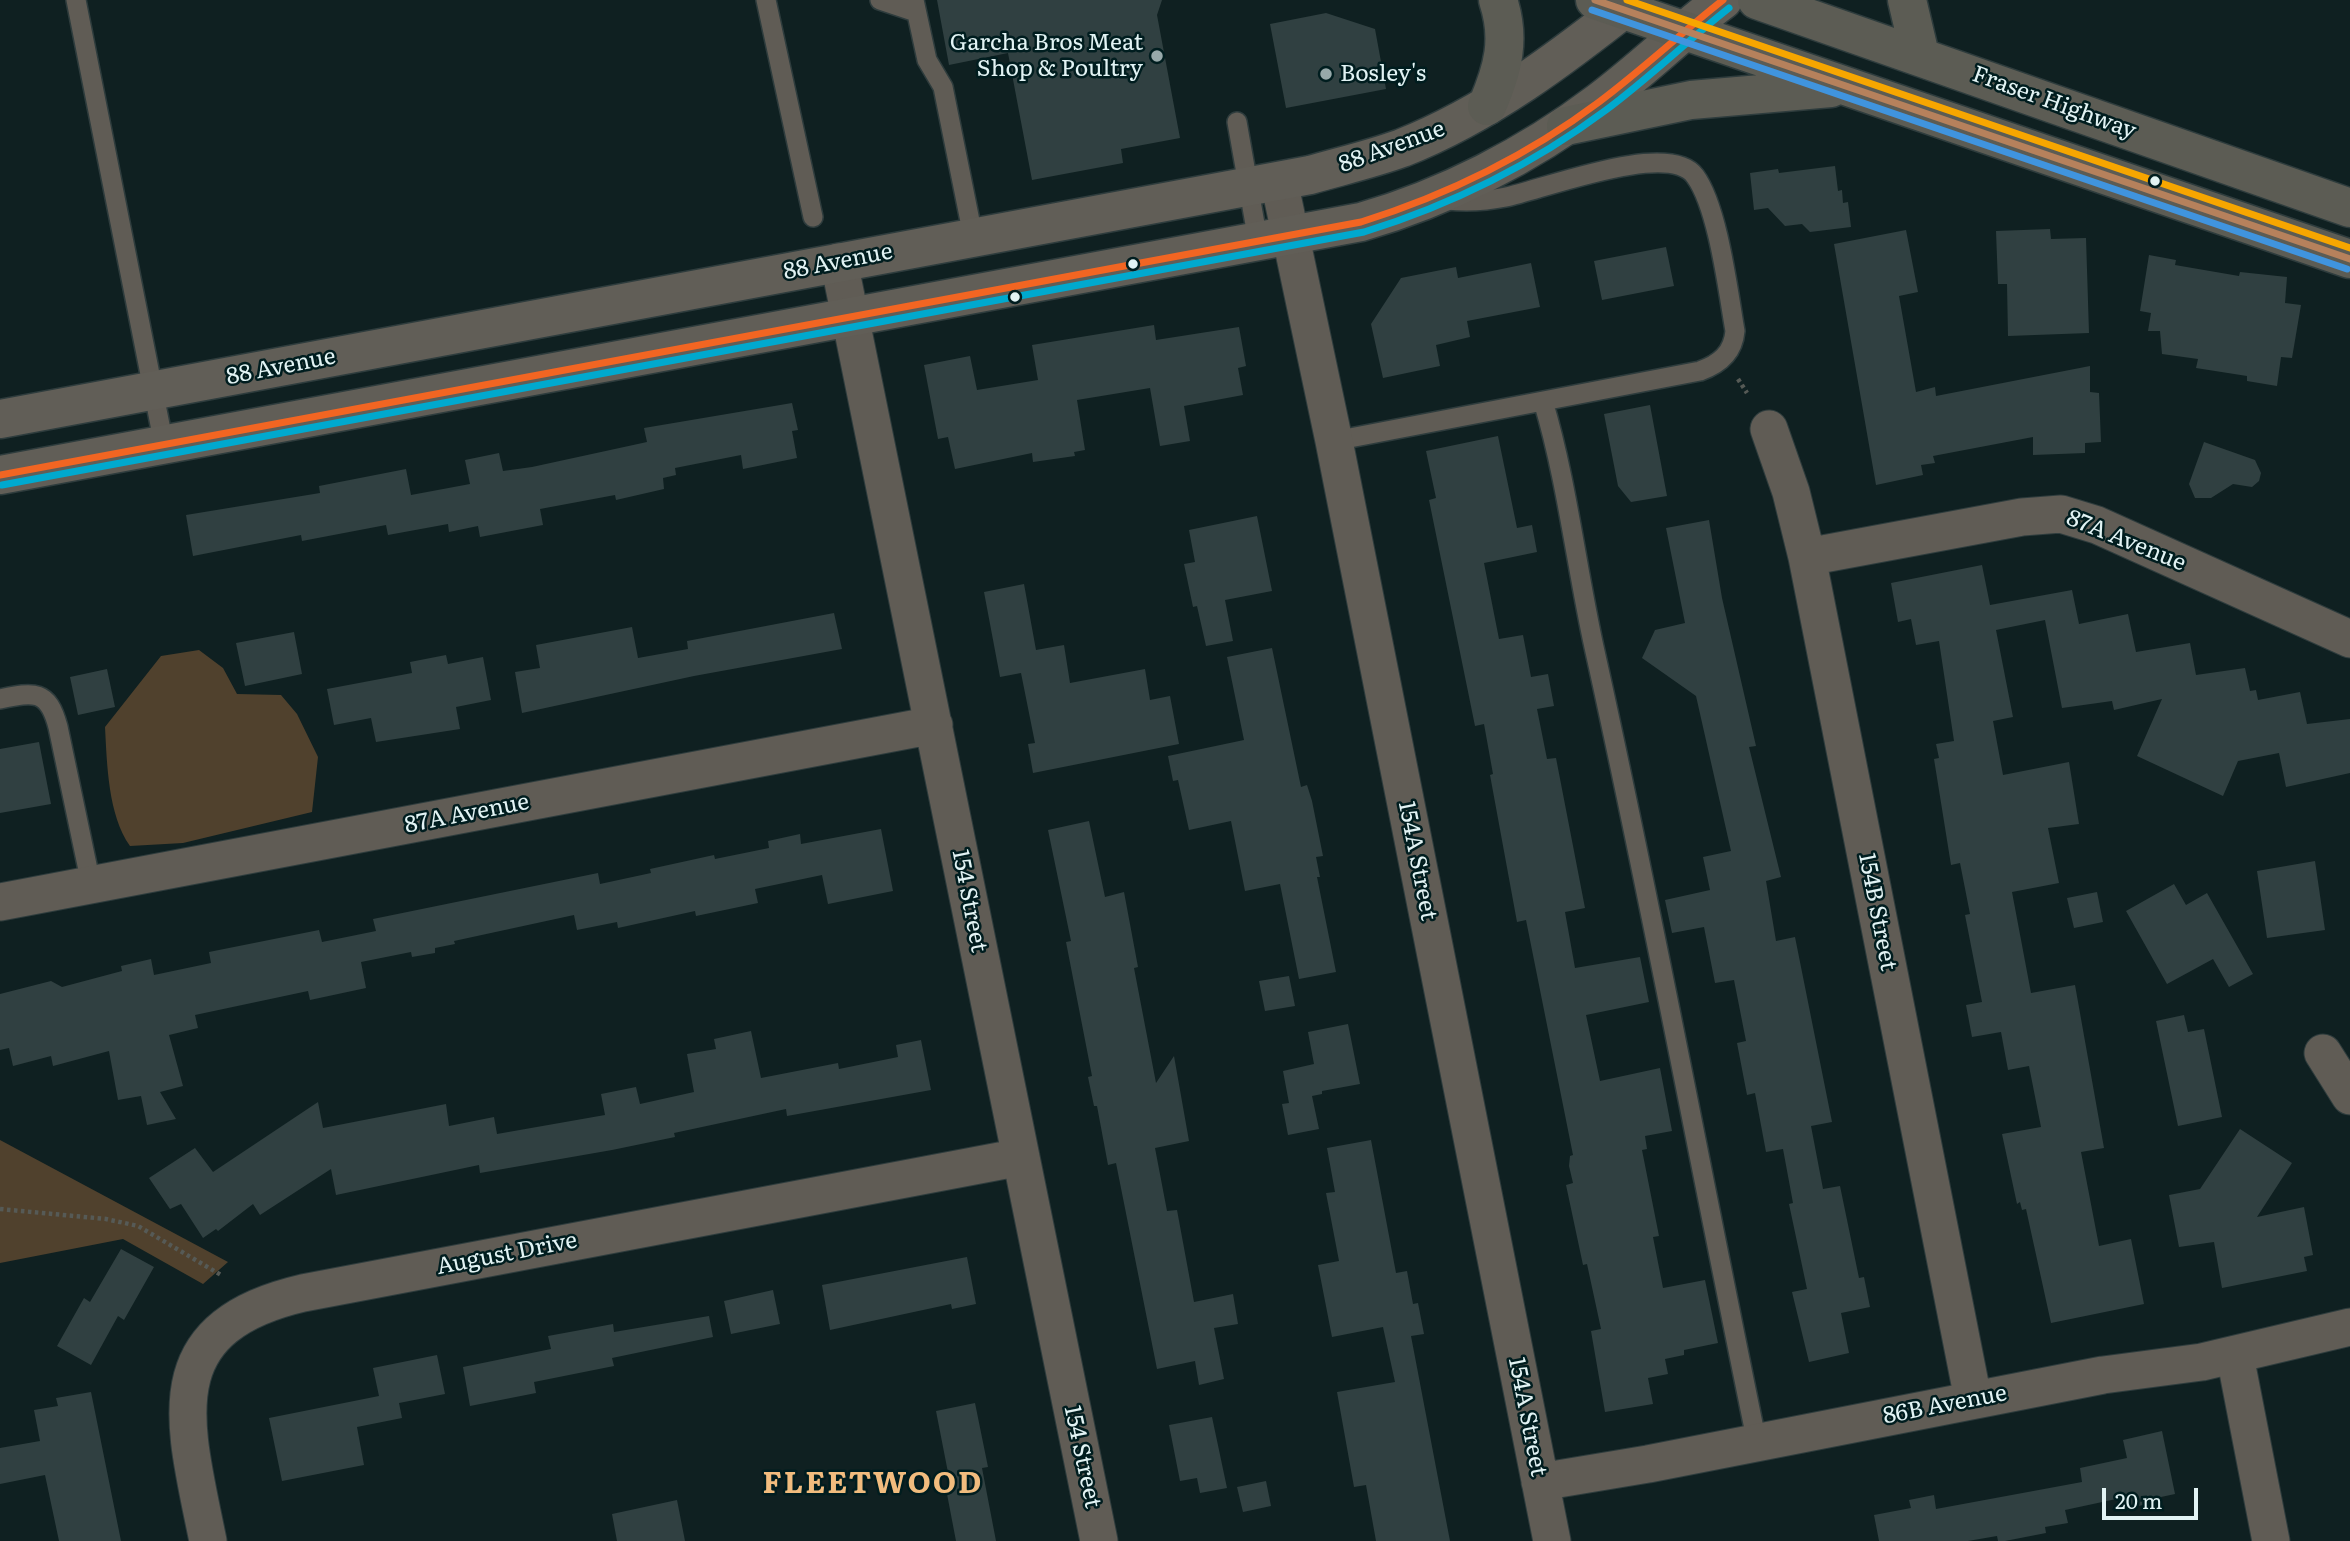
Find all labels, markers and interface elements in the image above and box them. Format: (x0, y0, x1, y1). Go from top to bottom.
place label: Garcha Bros Meat Shop & Poultry (950, 29, 1143, 83)
marker: Garcha Bros Meat Shop & Poultry (1149, 48, 1165, 64)
place label: Bosley's (1340, 60, 1426, 88)
street label: Fraser Highway (1968, 61, 2140, 145)
marker: Bosley's (1318, 66, 1334, 82)
street label: 88 Avenue (1335, 115, 1449, 179)
unlabelled marker (2148, 174, 2162, 188)
street label: 88 Avenue (781, 238, 895, 286)
unlabelled marker (1126, 257, 1140, 271)
unlabelled marker (1008, 290, 1022, 304)
street label: 88 Avenue (224, 343, 338, 391)
street label: 87A Avenue (2062, 505, 2190, 577)
street label: 87A Avenue (402, 788, 532, 840)
street label: 154A Street (1392, 799, 1442, 923)
street label: 154 Street (946, 847, 992, 955)
street label: 154B Street (1852, 851, 1902, 973)
street label: August Drive (434, 1227, 580, 1281)
street label: 154A Street (1502, 1355, 1552, 1479)
street label: 86B Avenue (1881, 1379, 2009, 1431)
street label: 154 Street (1058, 1403, 1106, 1511)
district label: FLEETWOOD (764, 1466, 982, 1502)
scale bar (2105, 1474, 2201, 1518)
text: 20 m (2115, 1484, 2162, 1515)

